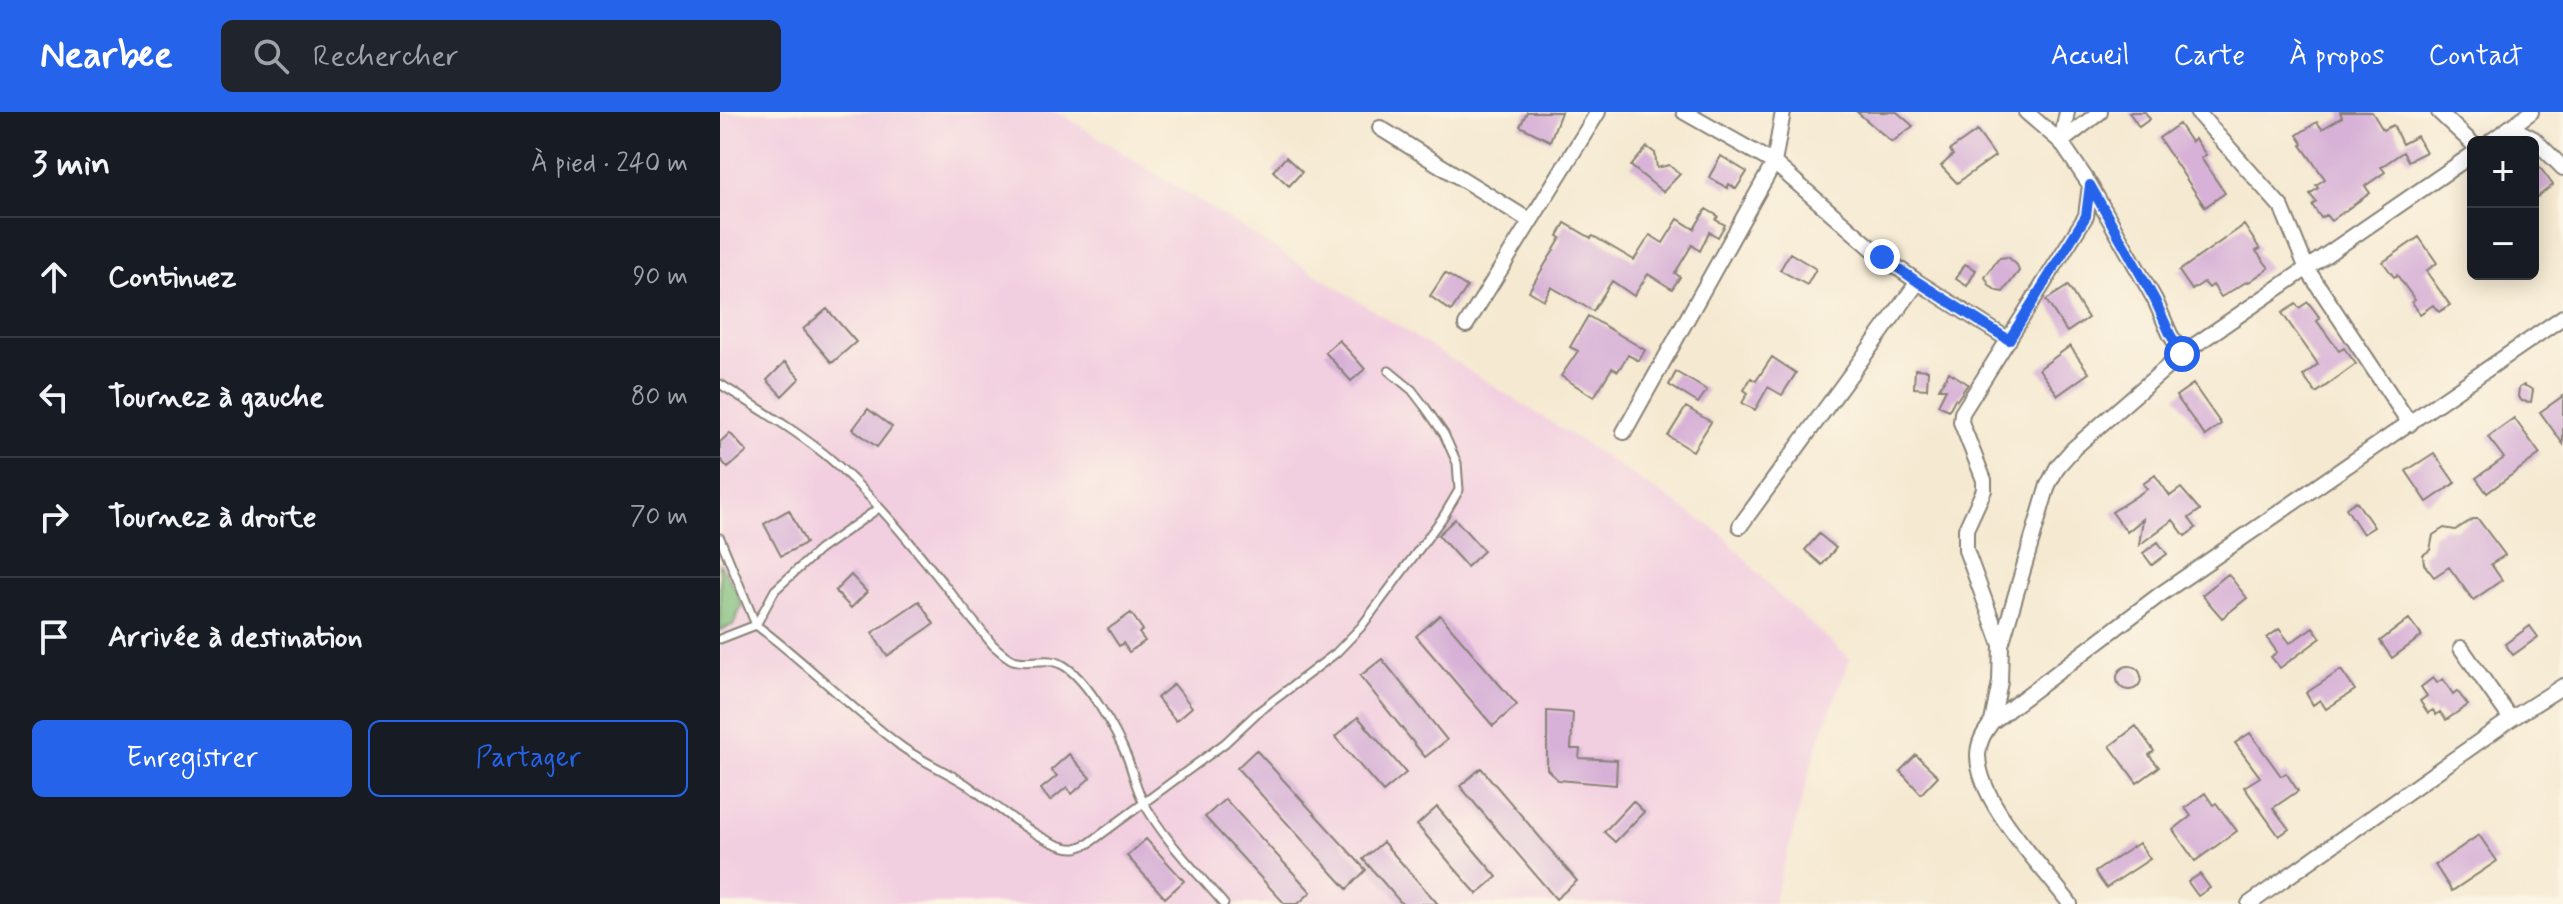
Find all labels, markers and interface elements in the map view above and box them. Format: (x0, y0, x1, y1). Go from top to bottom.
search box (221, 20, 781, 92)
text: Nearbee (40, 32, 173, 81)
icon: search (249, 34, 293, 78)
text: Rechercher (313, 37, 459, 76)
text: Accueil (2051, 38, 2129, 75)
text: Carte (2173, 38, 2245, 75)
text: À propos (2289, 38, 2384, 75)
text: Contact (2428, 38, 2523, 75)
map controls (2467, 136, 2539, 280)
button: + (2467, 136, 2539, 208)
text: 3 min (32, 142, 110, 187)
text: À pied · 240 m (531, 147, 688, 181)
button: − (2467, 208, 2539, 280)
route end (1864, 239, 1900, 275)
icon: ahead (32, 255, 76, 299)
text: Continuez (108, 258, 237, 297)
text: 90 m (633, 260, 688, 294)
route start (2164, 336, 2200, 372)
icon: left (32, 375, 76, 419)
text: Tournez à gauche (108, 378, 324, 417)
text: 80 m (631, 380, 688, 414)
icon: right (32, 495, 76, 539)
text: Tournez à droite (108, 498, 317, 537)
text: 70 m (630, 500, 688, 534)
icon: arrive (32, 615, 76, 659)
text: Arrivée à destination (108, 618, 363, 657)
button: Enregistrer (32, 720, 352, 797)
button: Partager (368, 720, 688, 797)

